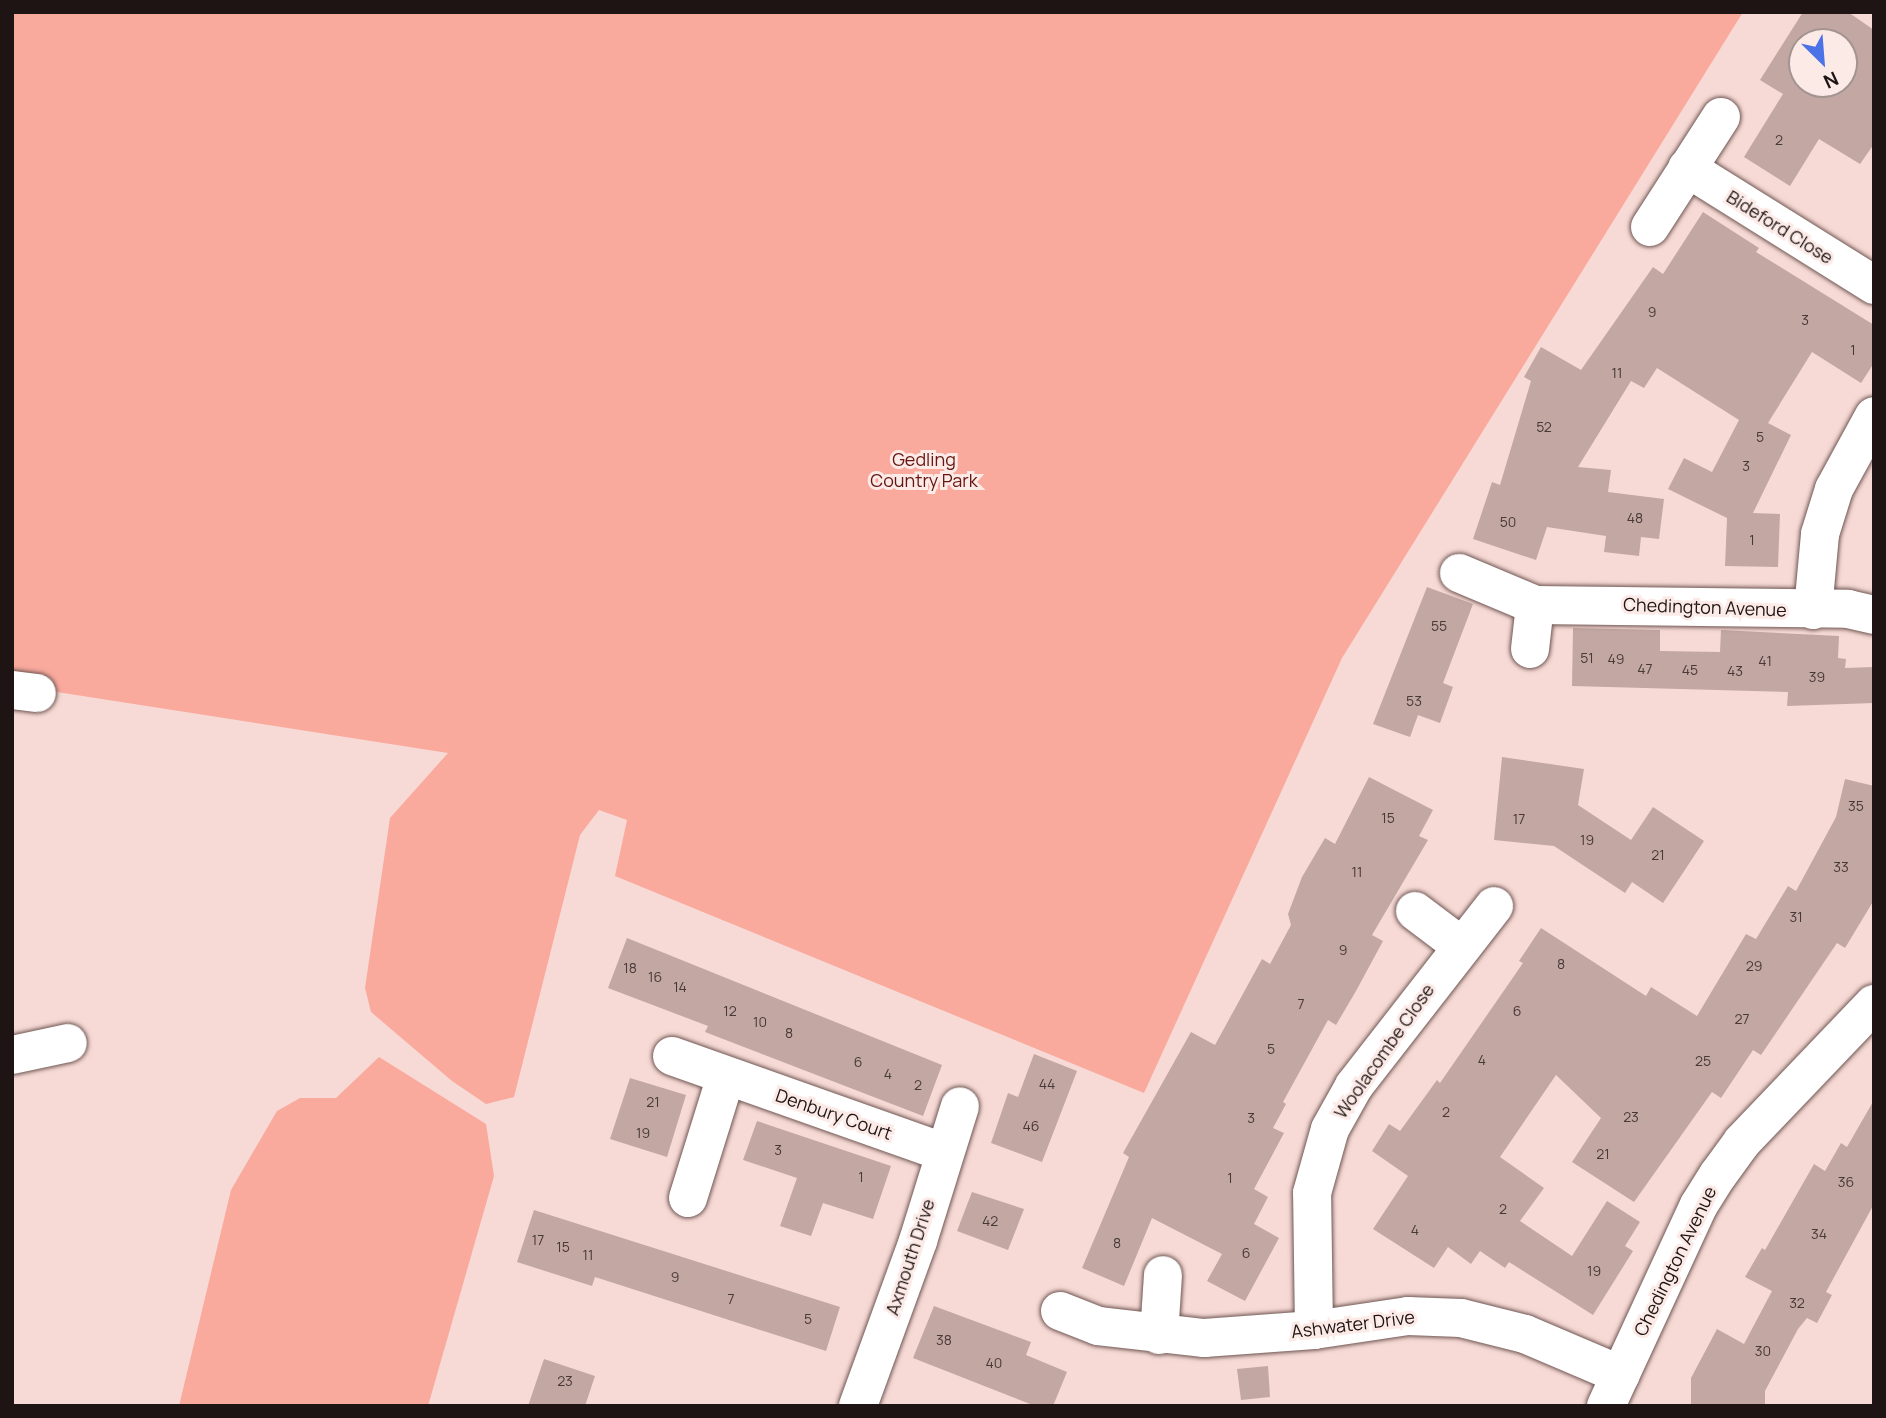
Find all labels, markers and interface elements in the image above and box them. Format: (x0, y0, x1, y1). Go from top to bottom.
north arrow (1788, 28, 1858, 98)
text: N (1819, 66, 1843, 95)
house number: 2 (1775, 132, 1783, 148)
street label: Bideford Close (1723, 186, 1837, 268)
house number: 9 (1648, 304, 1656, 320)
house number: 3 (1801, 312, 1809, 328)
house number: 1 (1850, 342, 1856, 358)
house number: 11 (1612, 365, 1622, 381)
house number: 52 (1536, 419, 1552, 435)
house number: 5 (1756, 429, 1764, 445)
park label: Gedling Country Park (870, 449, 978, 491)
house number: 3 (1742, 458, 1750, 474)
house number: 48 (1627, 510, 1643, 526)
house number: 50 (1500, 514, 1516, 530)
house number: 1 (1749, 532, 1755, 548)
street label: Chedington Avenue (1623, 593, 1787, 621)
house number: 55 (1431, 618, 1447, 634)
house number: 51 (1580, 650, 1594, 666)
house number: 49 (1608, 651, 1624, 667)
house number: 41 (1758, 653, 1772, 669)
house number: 47 (1637, 661, 1653, 677)
house number: 45 (1682, 662, 1698, 678)
house number: 43 (1727, 663, 1743, 679)
house number: 39 (1809, 669, 1825, 685)
house number: 53 (1406, 693, 1422, 709)
house number: 35 (1848, 798, 1864, 814)
house number: 15 (1381, 810, 1395, 826)
house number: 17 (1513, 811, 1525, 827)
house number: 19 (1580, 832, 1594, 848)
house number: 21 (1651, 847, 1665, 863)
house number: 33 (1833, 859, 1849, 875)
house number: 11 (1352, 864, 1362, 880)
house number: 31 (1789, 909, 1803, 925)
house number: 9 (1339, 942, 1347, 958)
house number: 8 (1557, 956, 1565, 972)
house number: 29 (1746, 958, 1762, 974)
house number: 18 (623, 960, 637, 976)
house number: 16 (648, 969, 662, 985)
house number: 14 (673, 979, 687, 995)
street label: Woolacombe Close (1329, 980, 1439, 1122)
house number: 7 (1297, 996, 1305, 1012)
house number: 12 (723, 1003, 737, 1019)
house number: 6 (1513, 1003, 1521, 1019)
house number: 27 (1734, 1011, 1750, 1027)
house number: 10 (753, 1014, 767, 1030)
house number: 8 (785, 1025, 793, 1041)
house number: 5 (1267, 1041, 1275, 1057)
house number: 4 (1478, 1052, 1486, 1068)
house number: 25 (1695, 1053, 1711, 1069)
house number: 6 (854, 1054, 862, 1070)
house number: 4 (884, 1066, 892, 1082)
house number: 44 (1039, 1076, 1055, 1092)
house number: 2 (914, 1077, 922, 1093)
street label: Denbury Court (773, 1084, 895, 1144)
house number: 21 (646, 1094, 660, 1110)
house number: 2 (1442, 1104, 1450, 1120)
house number: 23 (1623, 1109, 1639, 1125)
house number: 3 (1247, 1110, 1255, 1126)
house number: 46 (1023, 1118, 1039, 1134)
house number: 19 (636, 1125, 650, 1141)
house number: 3 (774, 1142, 782, 1158)
house number: 21 (1596, 1146, 1610, 1162)
house number: 1 (858, 1169, 864, 1185)
house number: 1 (1227, 1170, 1233, 1186)
house number: 36 (1838, 1174, 1854, 1190)
street label: Chedington Avenue (1629, 1183, 1721, 1339)
street label: Axmouth Drive (881, 1196, 939, 1318)
house number: 2 (1499, 1201, 1507, 1217)
house number: 42 (982, 1213, 998, 1229)
house number: 4 (1411, 1222, 1419, 1238)
house number: 34 (1811, 1226, 1827, 1242)
house number: 17 (532, 1232, 544, 1248)
house number: 8 (1113, 1235, 1121, 1251)
house number: 15 (556, 1239, 570, 1255)
house number: 6 (1242, 1245, 1250, 1261)
house number: 11 (583, 1247, 593, 1263)
house number: 19 (1587, 1263, 1601, 1279)
house number: 9 (671, 1269, 679, 1285)
house number: 7 (727, 1291, 735, 1307)
house number: 32 (1789, 1295, 1805, 1311)
street label: Ashwater Drive (1290, 1306, 1416, 1342)
house number: 5 (804, 1311, 812, 1327)
house number: 38 (936, 1332, 952, 1348)
house number: 30 (1755, 1343, 1771, 1359)
house number: 40 (986, 1355, 1002, 1371)
house number: 23 (557, 1373, 573, 1389)

